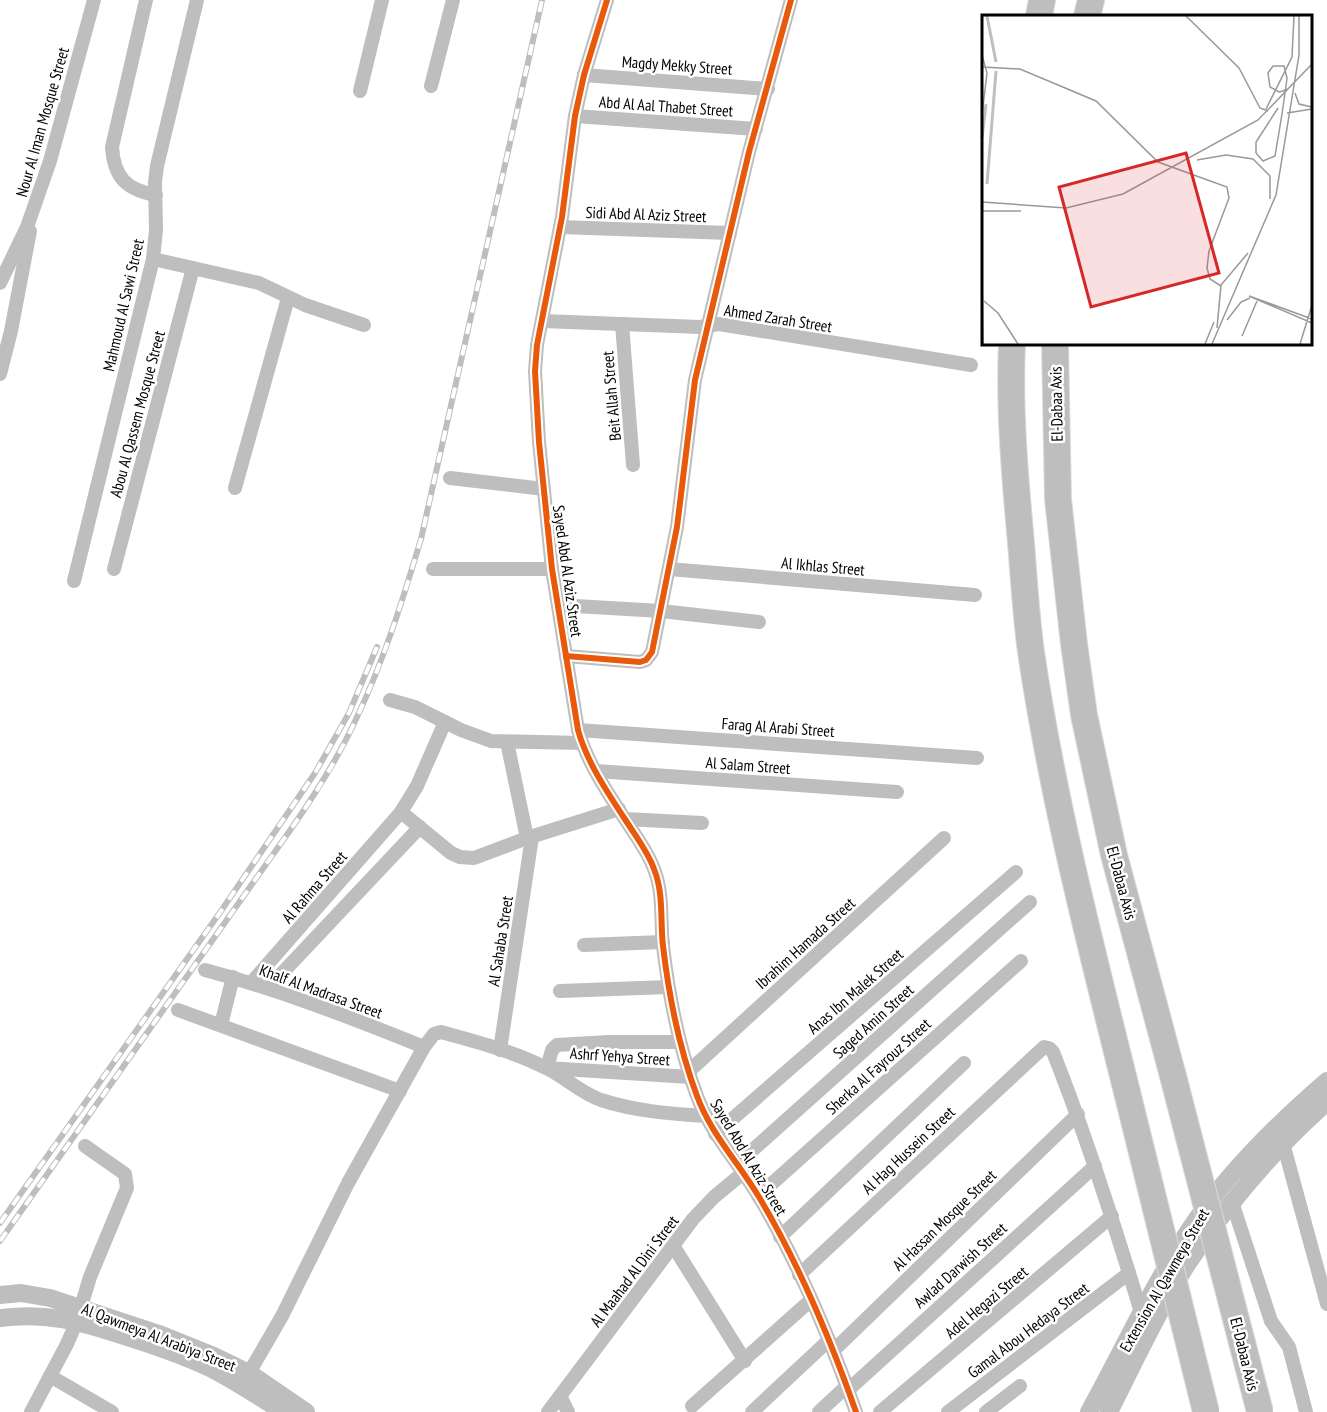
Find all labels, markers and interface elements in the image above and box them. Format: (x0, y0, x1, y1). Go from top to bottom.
inset map (982, 15, 1312, 345)
street label: Nour Al Iman Mosque Street (11, 44, 73, 199)
street label: Magdy Mekky Street (621, 51, 733, 79)
street label: Abd Al Aal Thabet Street (598, 91, 734, 121)
street label: Sidi Abd Al Aziz Street (585, 202, 707, 226)
street label: Mahmoud Al Sawi Street (98, 236, 148, 373)
street label: Ahmed Zarah Street (723, 300, 834, 337)
street label: Abou Al Qassem Mosque Street (105, 328, 169, 500)
street label: Beit Allah Street (597, 350, 625, 442)
street label: El-Dabaa Axis (1045, 366, 1067, 442)
street label: Sayed Abd Al Aziz Street (549, 504, 587, 639)
street label: Al Ikhlas Street (780, 552, 866, 580)
street label: Farag Al Arabi Street (721, 713, 836, 741)
street label: Al Salam Street (705, 752, 792, 778)
street label: El-Dabaa Axis (1103, 844, 1141, 922)
street label: Al Rahma Street (277, 846, 351, 927)
street label: Ibrahim Hamada Street (751, 893, 859, 993)
street label: Al Sahaba Street (483, 894, 517, 988)
street label: Anas Ibn Malek Street (803, 944, 907, 1038)
street label: Khalf Al Madrasa Street (257, 959, 386, 1023)
street label: Saged Amin Street (829, 979, 918, 1062)
street label: Sherka Al Fayrouz Street (821, 1013, 935, 1118)
street label: Ashrf Yehya Street (569, 1043, 671, 1070)
street label: Sayed Abd Al Aziz Street (706, 1095, 792, 1220)
street label: Al Hag Hussein Street (857, 1101, 959, 1198)
street label: Al Hassan Mosque Street (888, 1165, 1001, 1275)
street label: Extension Al Qawmeya Street (1115, 1204, 1213, 1355)
street label: Al Maahad Al Dini Street (586, 1211, 683, 1331)
street label: Awlad Darwish Street (909, 1218, 1011, 1312)
street label: Adel Hegazi Street (940, 1261, 1032, 1343)
street label: Gamal Abou Hedaya Street (963, 1277, 1093, 1382)
street label: Al Qawmeya Al Arabiya Street (79, 1298, 239, 1376)
street label: El-Dabaa Axis (1226, 1315, 1264, 1393)

